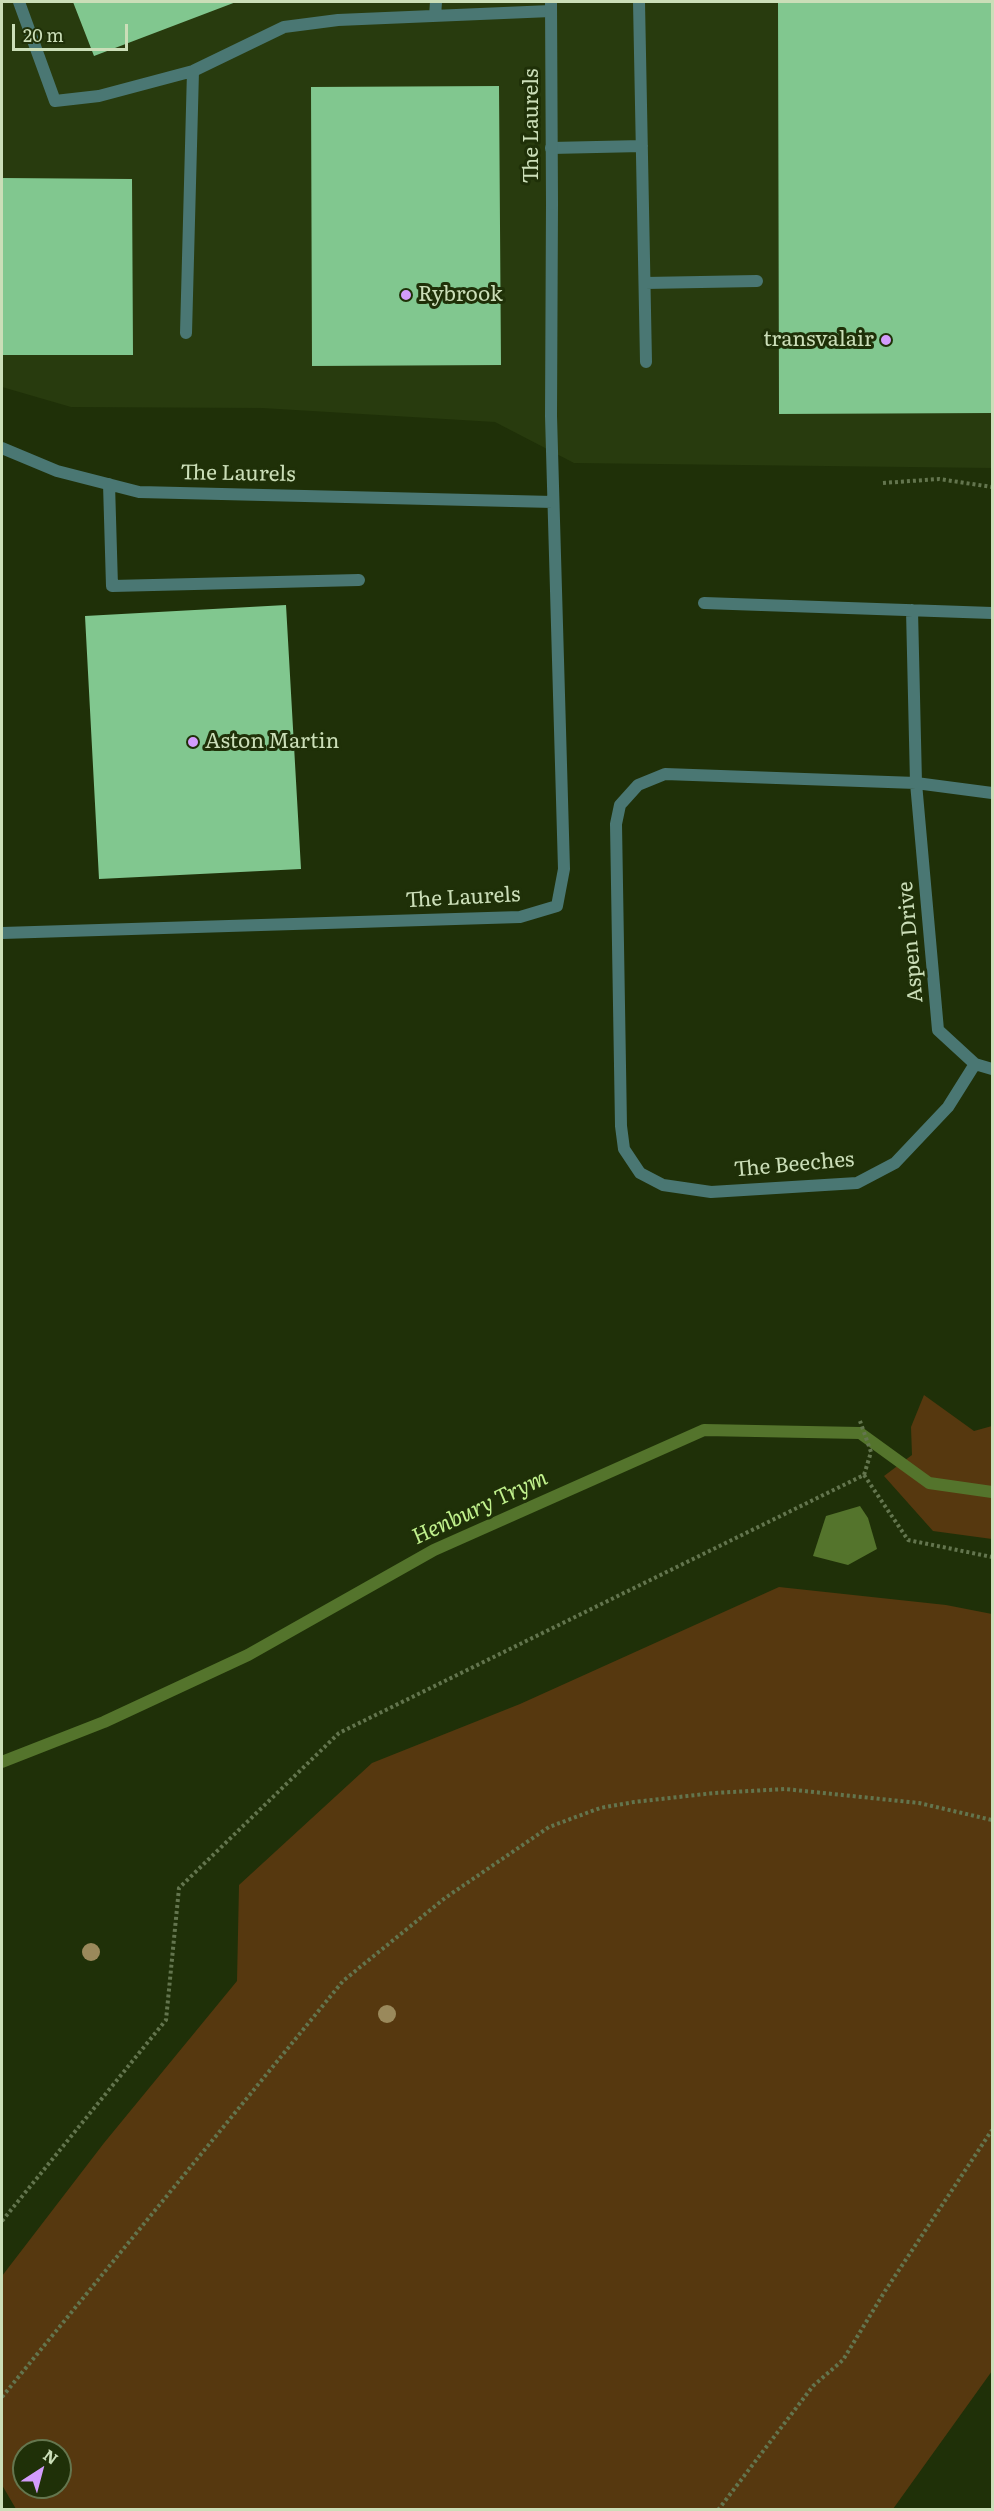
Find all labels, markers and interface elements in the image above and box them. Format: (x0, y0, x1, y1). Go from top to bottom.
scale bar (15, 12, 130, 50)
text: 20 m (23, 21, 64, 48)
street label: The Laurels (519, 68, 545, 184)
place label: Rybrook (418, 282, 503, 308)
marker: Rybrook (399, 288, 413, 302)
place label: transvalair (763, 327, 874, 353)
marker: transvalair (879, 333, 893, 347)
street label: The Laurels (180, 460, 296, 488)
place label: Aston Martin (205, 729, 339, 755)
marker: Aston Martin (186, 735, 200, 749)
street label: Aspen Drive (893, 880, 929, 1004)
street label: The Laurels (405, 882, 521, 914)
street label: The Beeches (733, 1147, 855, 1183)
water label: Henbury Trym (408, 1465, 552, 1551)
north arrow (12, 2439, 72, 2499)
text: N (39, 2442, 64, 2470)

